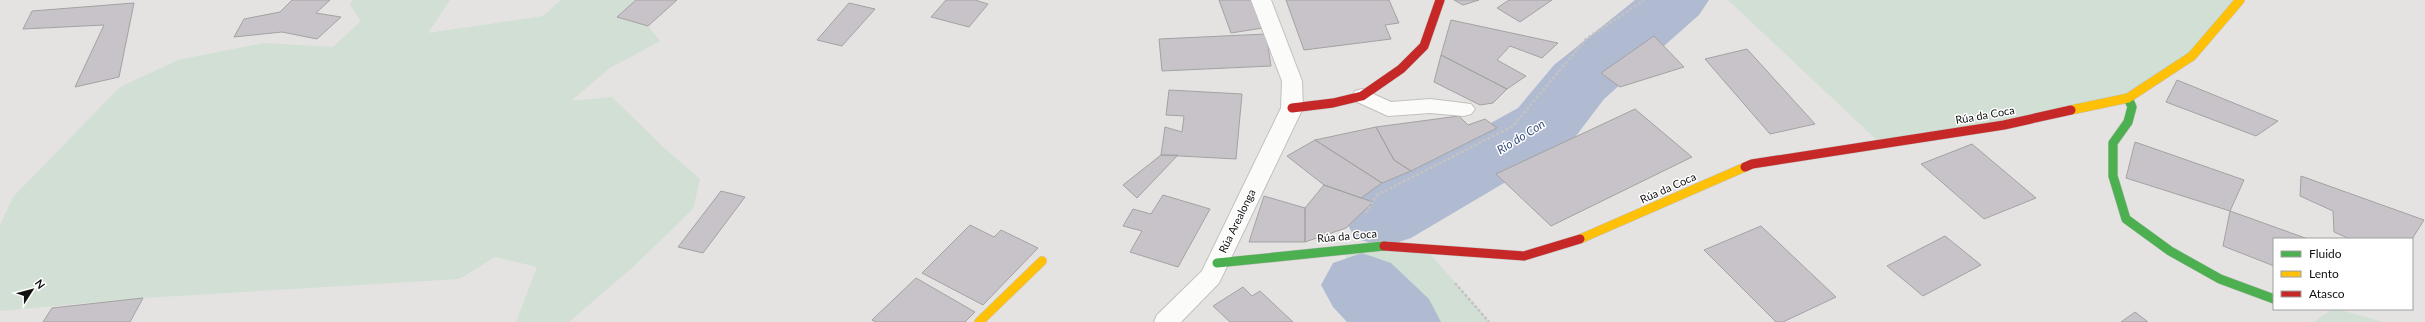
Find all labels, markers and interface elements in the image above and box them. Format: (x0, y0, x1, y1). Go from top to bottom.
street label: Rúa da Coca (1954, 103, 2015, 126)
water label: Río do Con (1494, 116, 1548, 157)
street label: Rúa da Coca (1638, 169, 1698, 206)
street label: Rúa Arealonga (1216, 187, 1258, 255)
street label: Rúa da Coca (1317, 226, 1377, 245)
legend (2273, 238, 2413, 310)
text: Fluido (2309, 246, 2342, 261)
text: Lento (2309, 266, 2339, 281)
north arrow (12, 270, 52, 310)
text: N (33, 277, 48, 291)
text: Atasco (2309, 286, 2345, 301)

